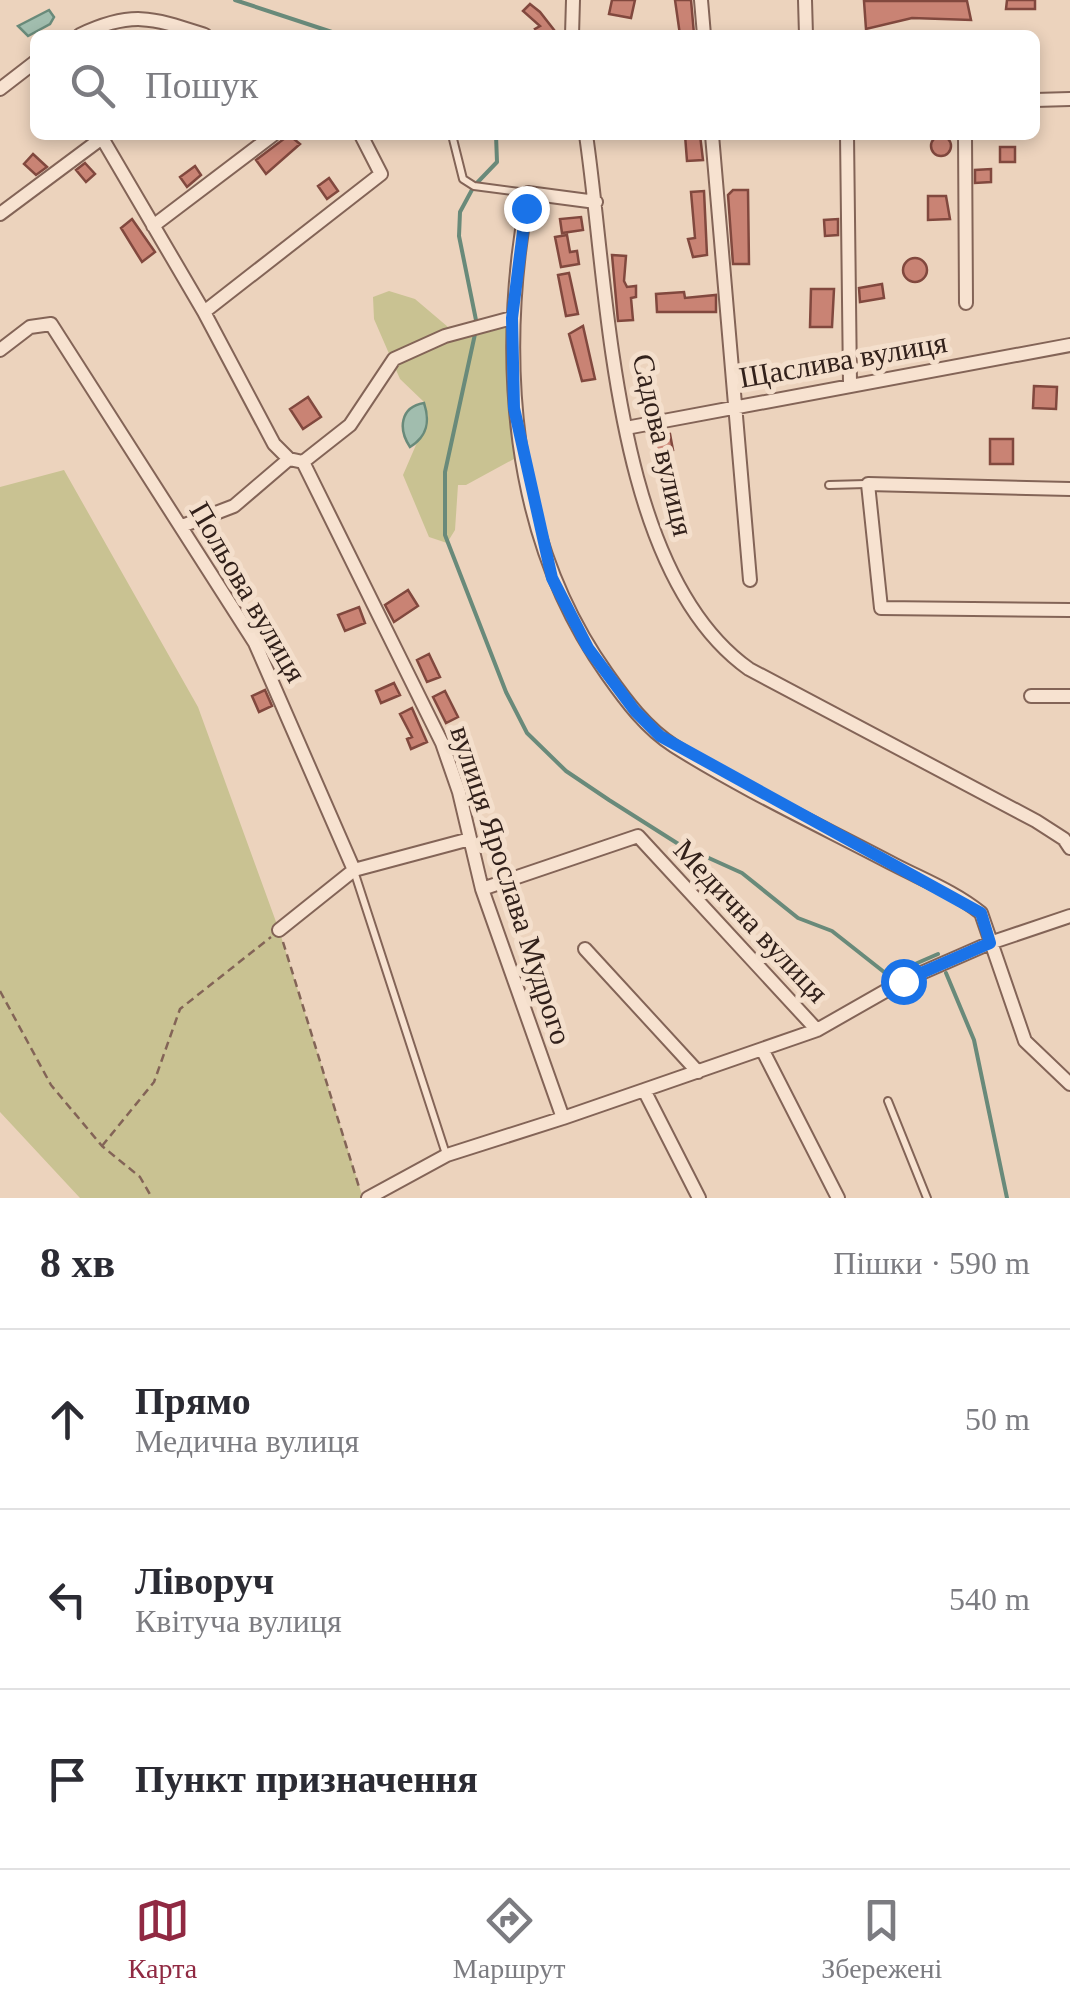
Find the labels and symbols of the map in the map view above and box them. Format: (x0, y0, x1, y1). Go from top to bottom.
route end (504, 186, 550, 232)
street label: Щаслива вулиця (737, 325, 949, 394)
street label: Садова вулиця (627, 351, 701, 539)
street label: Польова вулиця (184, 496, 313, 688)
street label: вулиця Ярослава Мудрого (444, 721, 579, 1048)
street label: Медична вулиця (668, 833, 835, 1009)
route start (881, 959, 927, 1005)

